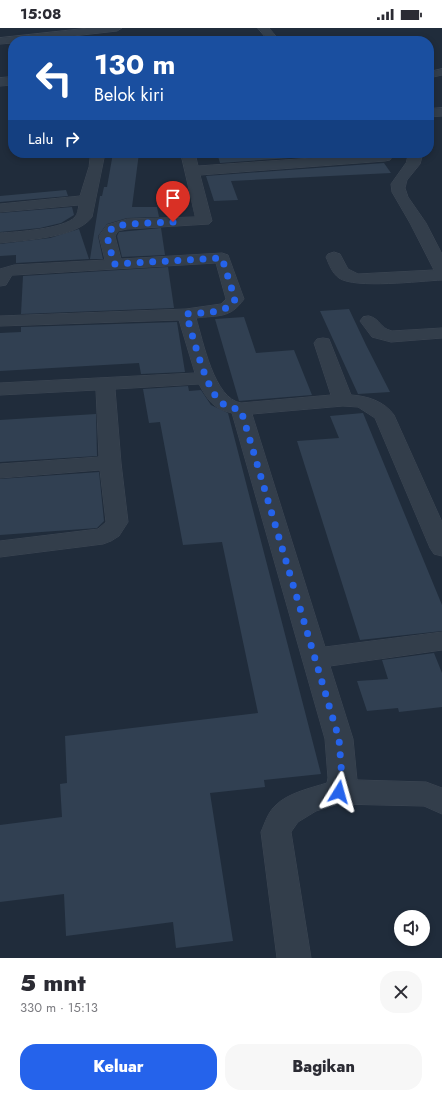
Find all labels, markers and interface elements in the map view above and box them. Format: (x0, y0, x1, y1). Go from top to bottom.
text: 15:08 (20, 3, 61, 25)
text: 130 m (94, 44, 176, 85)
icon: left (28, 52, 80, 104)
text: Belok kiri (94, 82, 164, 108)
text: Lalu (28, 128, 53, 150)
icon: right (61, 128, 83, 150)
pin (156, 181, 190, 222)
icon: arrive (162, 187, 184, 209)
position arrow (318, 771, 360, 813)
map controls (394, 910, 430, 946)
button: sound (394, 910, 430, 946)
text: 5 mnt (20, 965, 86, 1000)
button: close (380, 971, 422, 1013)
text: 330 m · 15:13 (20, 998, 98, 1017)
button: Keluar (20, 1044, 217, 1090)
button: Bagikan (225, 1044, 422, 1090)

